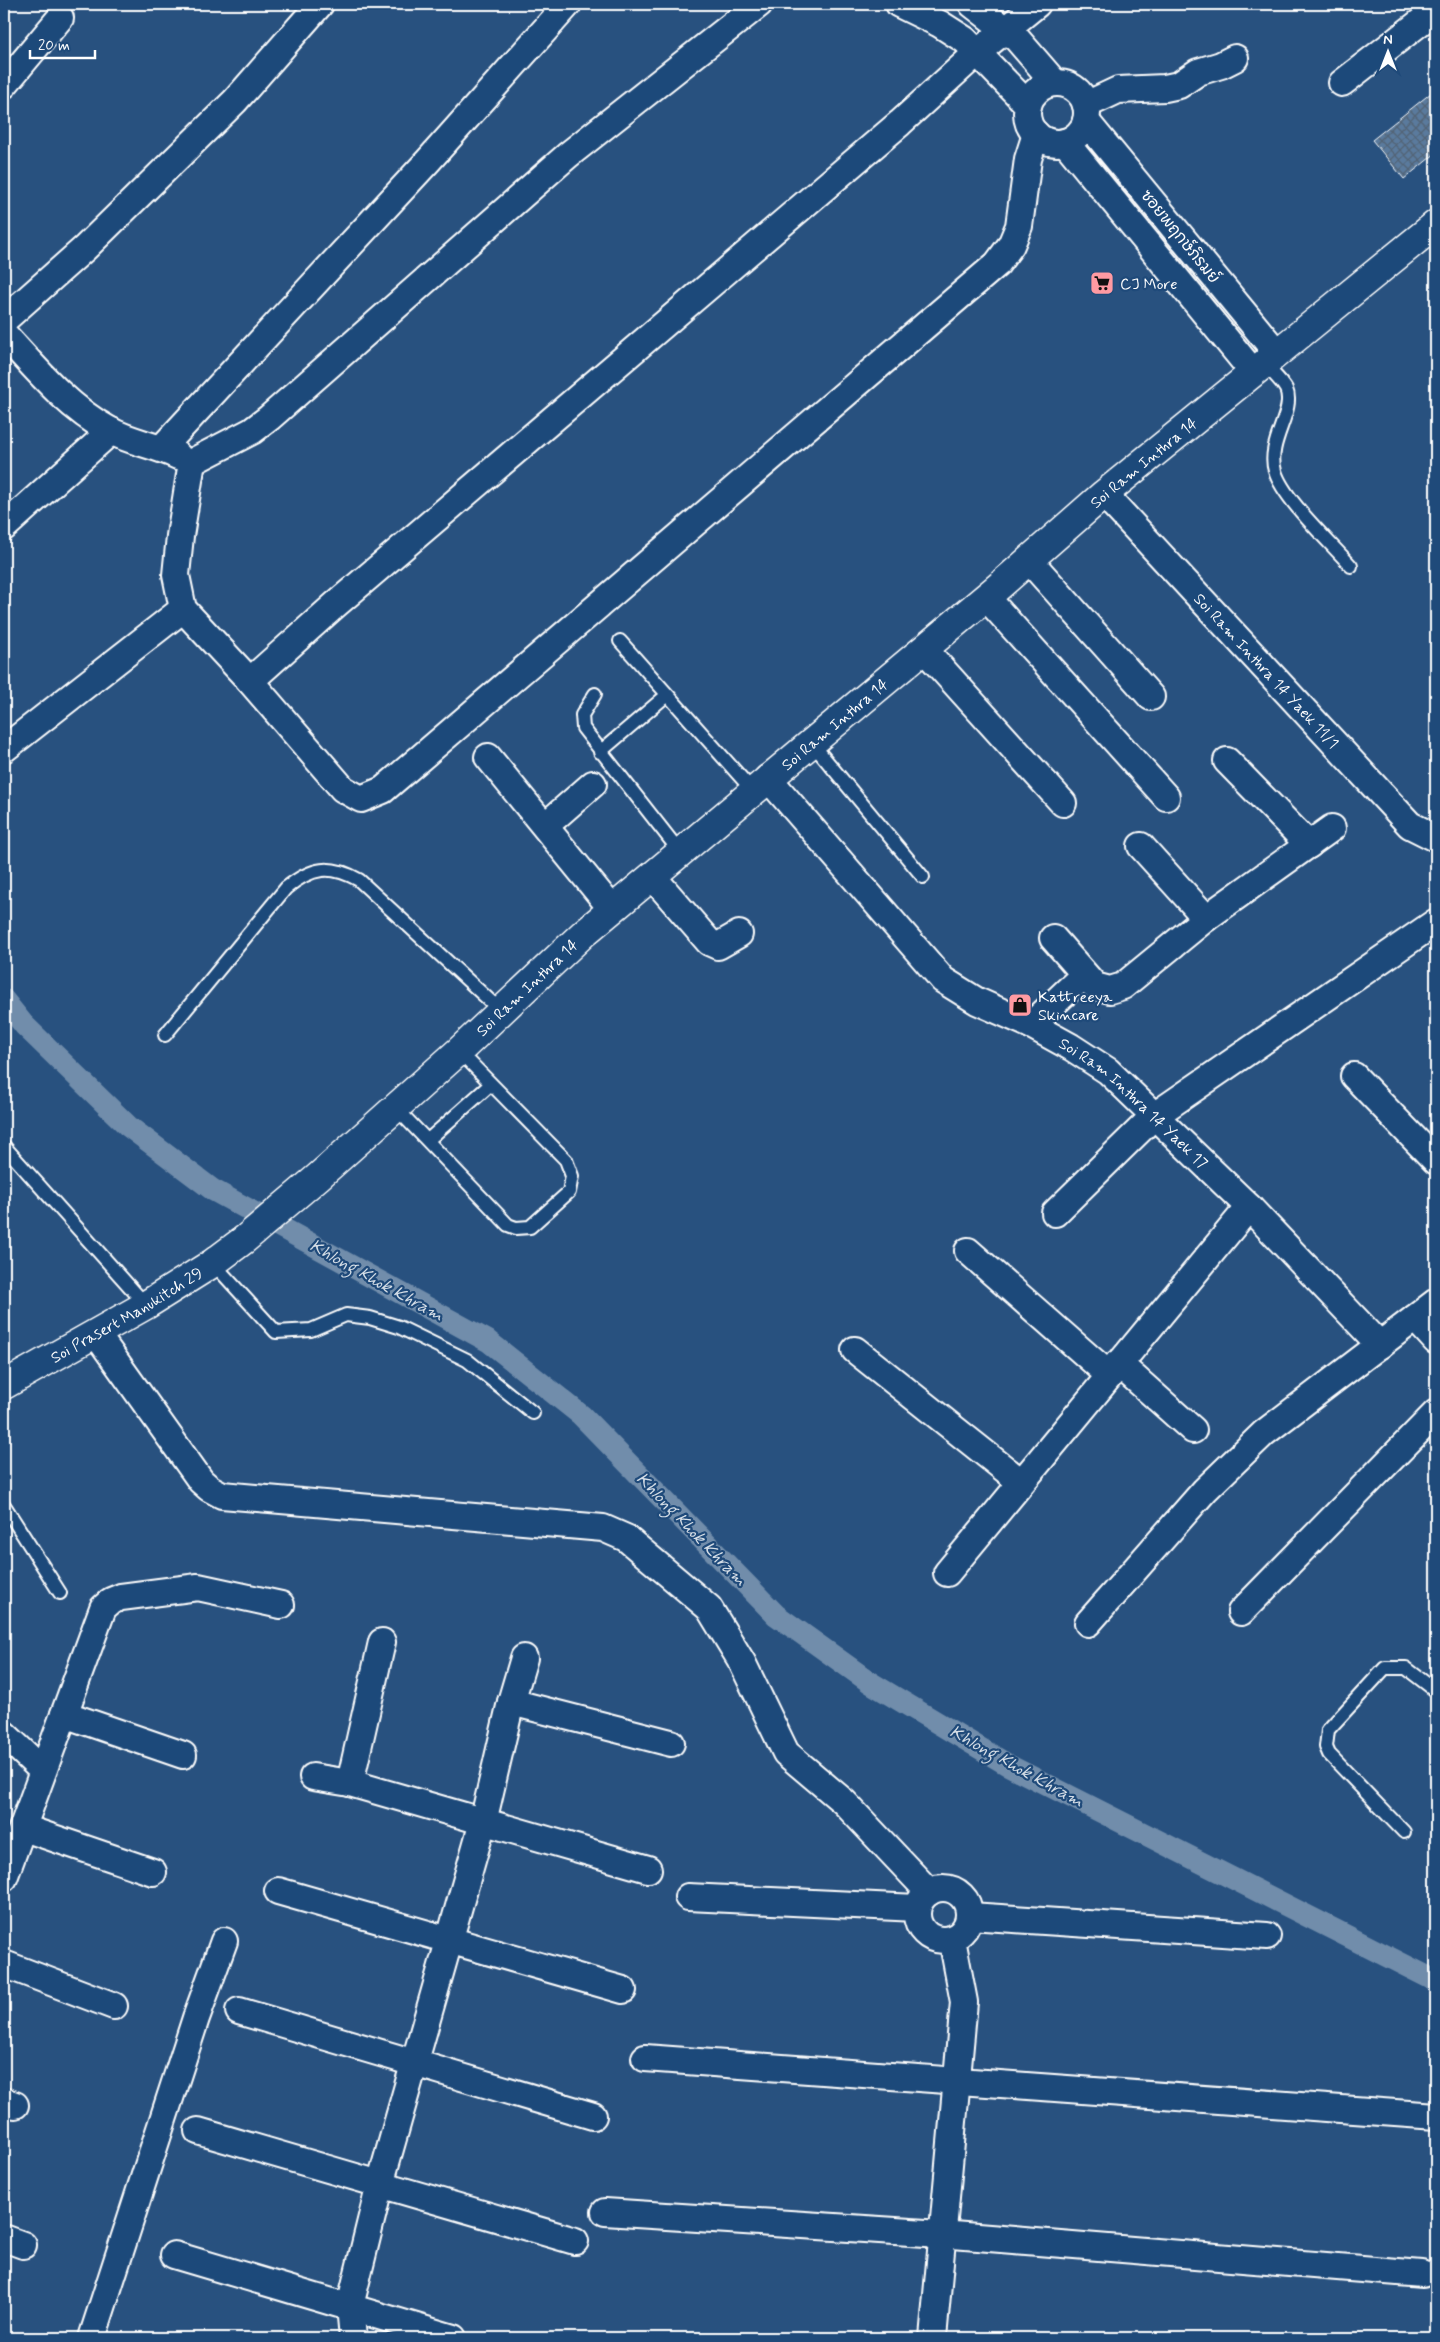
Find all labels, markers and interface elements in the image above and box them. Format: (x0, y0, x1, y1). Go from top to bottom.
scale bar (30, 28, 95, 60)
north arrow (1362, 28, 1412, 78)
text: N (1383, 31, 1393, 49)
text: 20 m (38, 36, 70, 56)
street label: ซอยพฤกษ์ภิรมย์ (1136, 184, 1226, 288)
supermarket icon: CJ More (1089, 270, 1115, 296)
place label: CJ More (1120, 274, 1178, 295)
street label: Soi Ram Inthra 14 (1086, 413, 1203, 514)
street label: Soi Ram Inthra 14 Yaek 11/1 (1189, 589, 1343, 754)
street label: Soi Ram Inthra 14 (778, 674, 893, 776)
street label: Soi Ram Inthra 14 (472, 935, 583, 1041)
place label: Kattreeya Skincare (1038, 987, 1113, 1026)
shop icon: Kattreeya Skincare (1007, 992, 1033, 1018)
street label: Soi Ram Inthra 14 Yaek 17 (1055, 1033, 1212, 1174)
water label: Khlong Khok Khram (304, 1234, 448, 1330)
street label: Soi Prasert Manukitch 29 (47, 1263, 207, 1369)
water label: Khlong Khok Khram (629, 1467, 752, 1593)
water label: Khlong Khok Khram (944, 1720, 1088, 1816)

